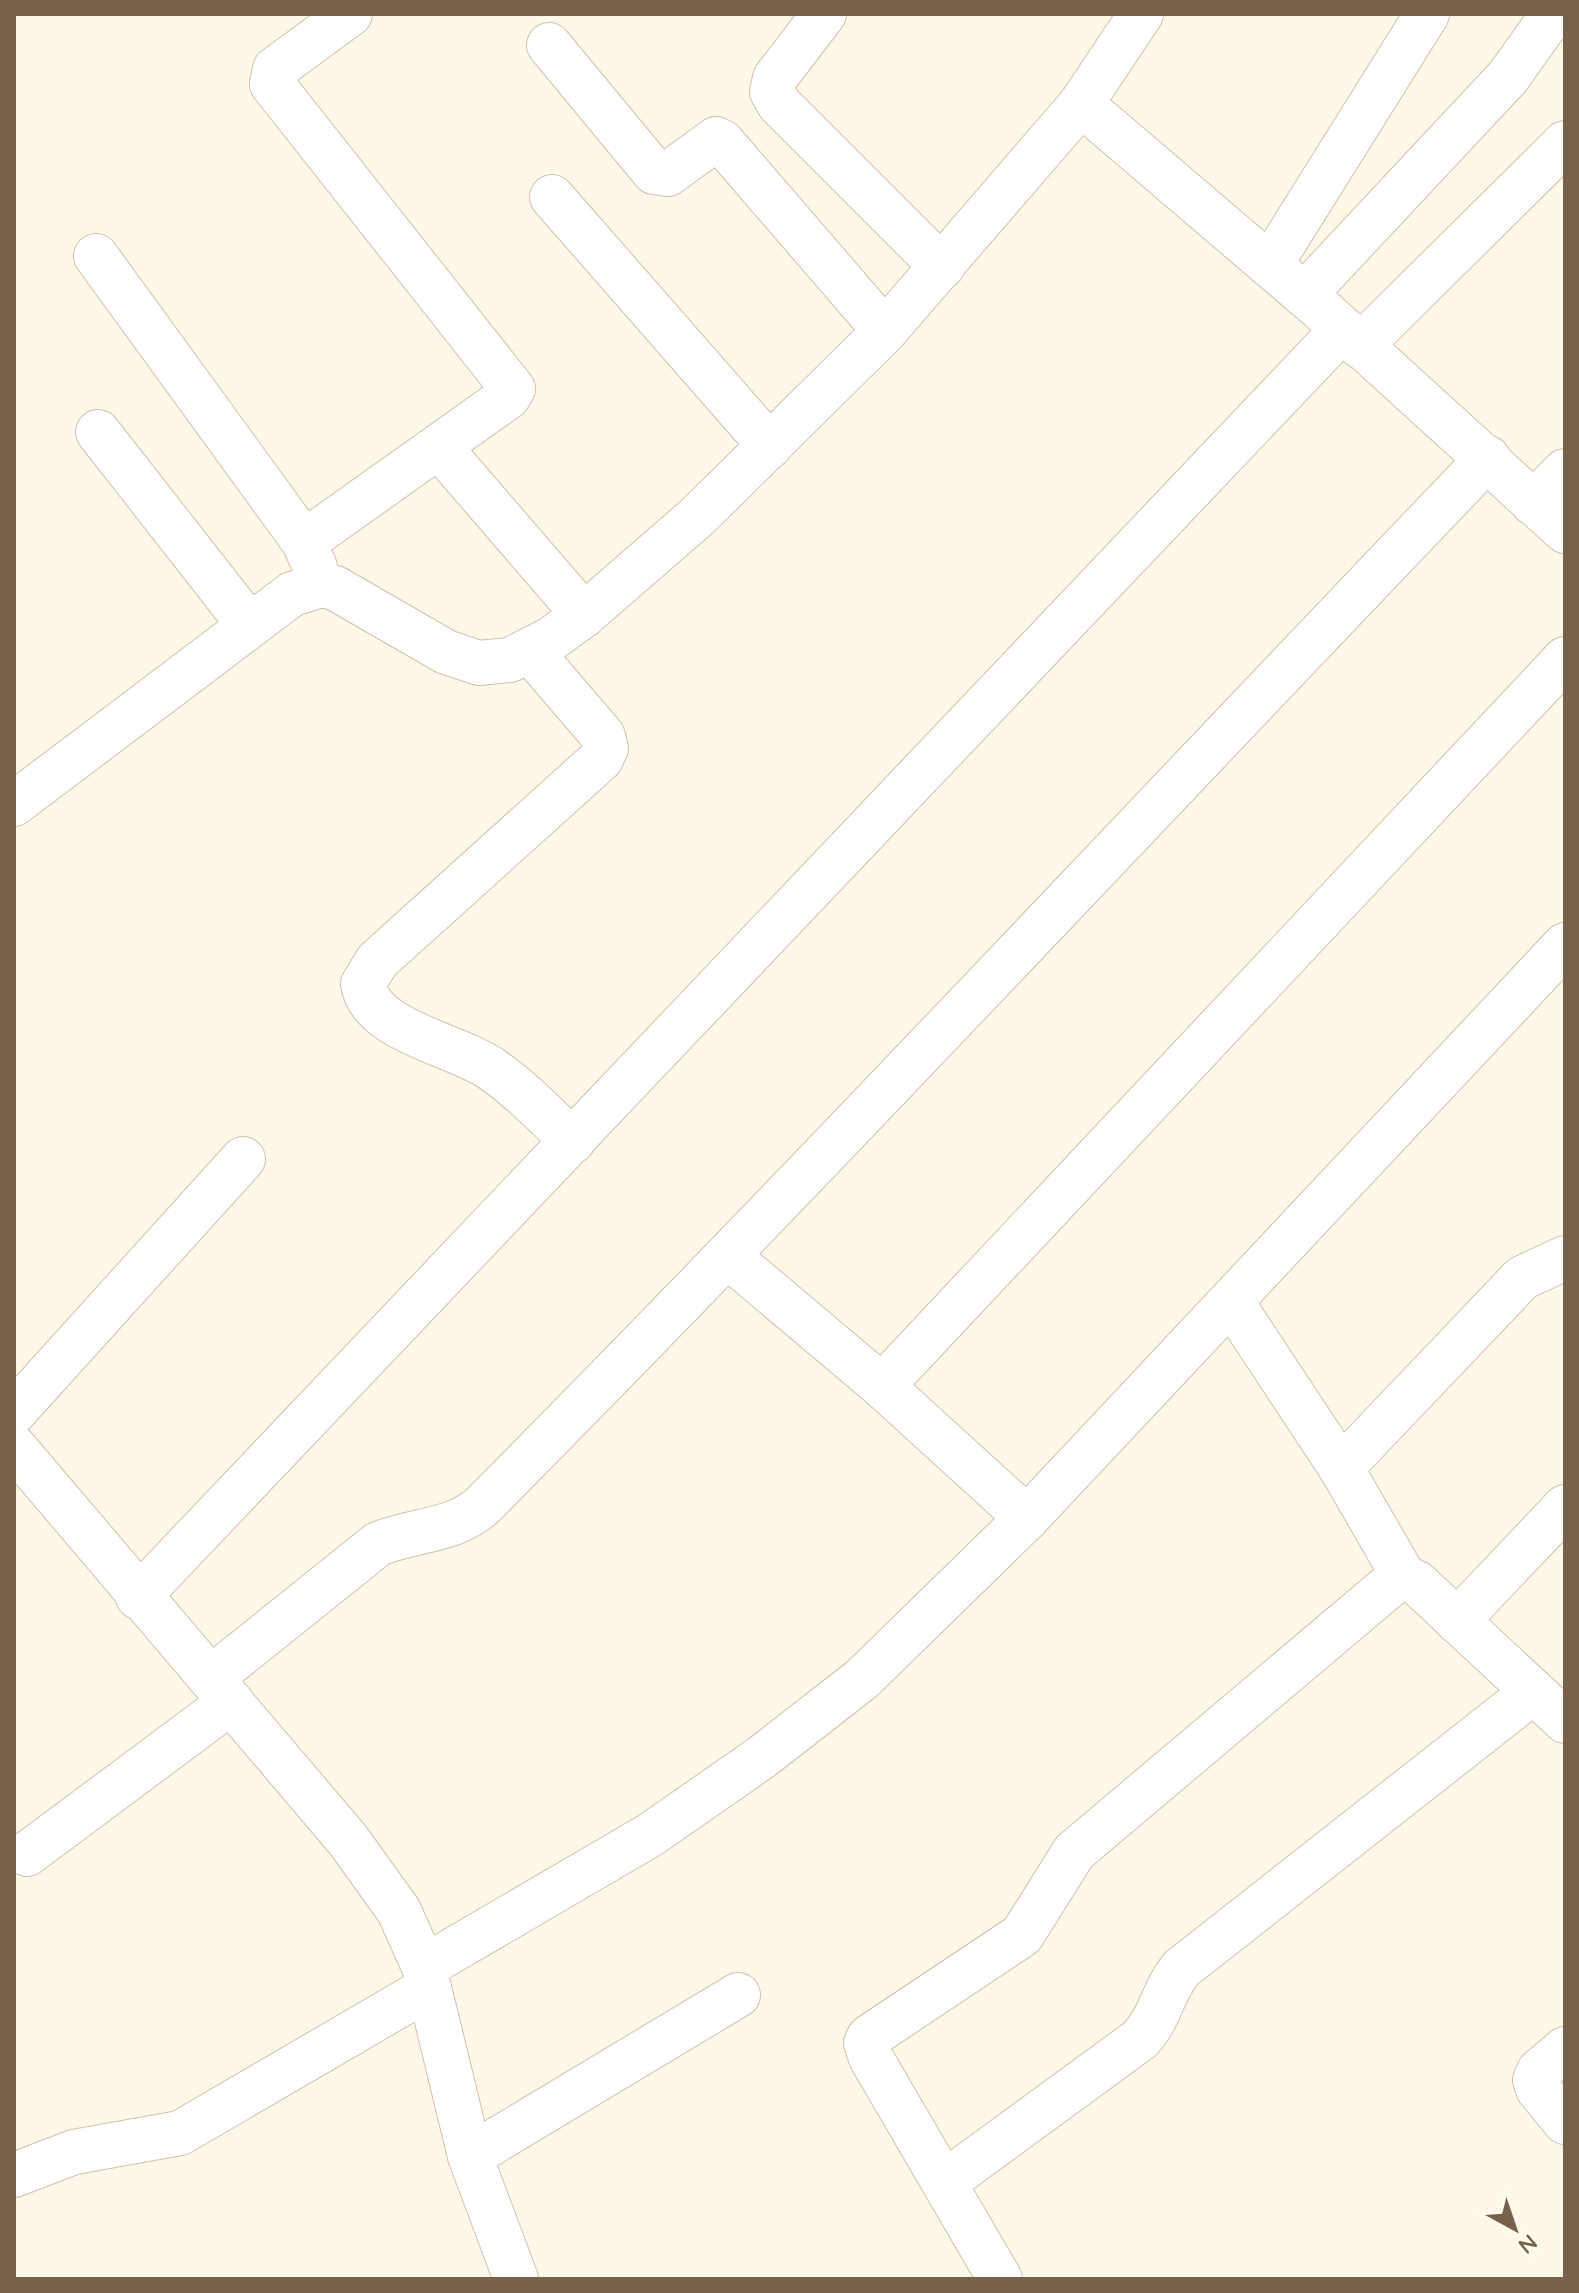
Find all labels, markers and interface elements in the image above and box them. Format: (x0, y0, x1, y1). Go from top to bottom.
north arrow (1475, 2189, 1555, 2269)
text: N (1513, 2228, 1543, 2260)

